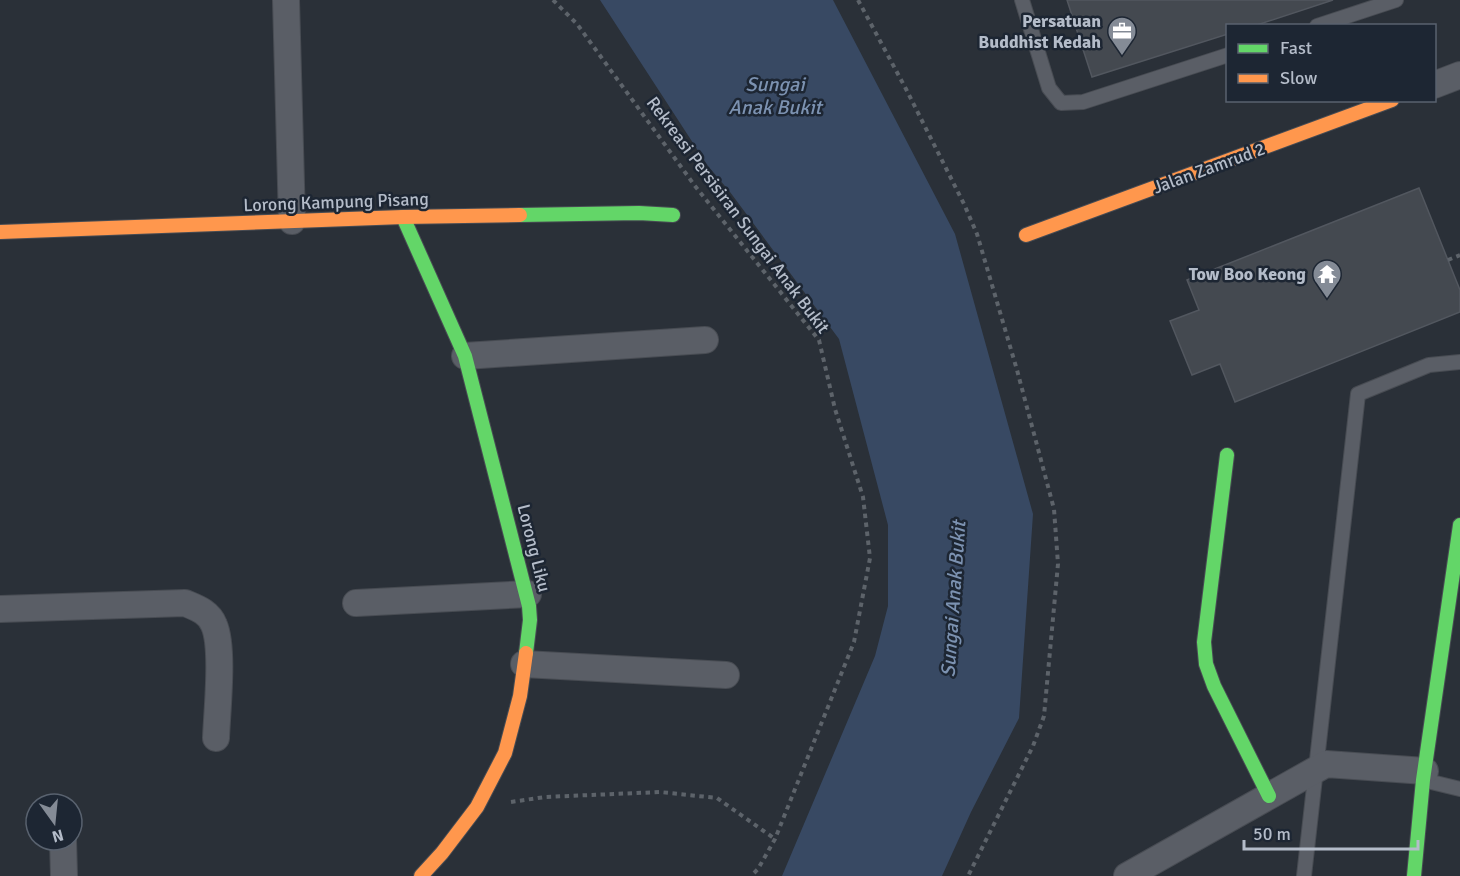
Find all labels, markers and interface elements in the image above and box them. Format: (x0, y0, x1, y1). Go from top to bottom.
place label: Persatuan Buddhist Kedah (978, 10, 1101, 53)
office icon: Persatuan Buddhist Kedah (1106, 15, 1138, 57)
legend (1226, 24, 1436, 102)
text: Fast (1280, 37, 1312, 59)
text: Slow (1280, 67, 1317, 89)
water label: Sungai Anak Bukit (729, 72, 823, 120)
street label: Rekreasi Persisiran Sungai Anak Bukit (642, 92, 834, 338)
street label: Jalan Zamrud 2 (1150, 137, 1268, 199)
street label: Lorong Kampung Pisang (243, 188, 429, 216)
temple icon: Tow Boo Keong (1311, 258, 1343, 300)
place label: Tow Boo Keong (1189, 263, 1306, 285)
street label: Lorong Liku (512, 502, 556, 594)
water label: Sungai Anak Bukit (936, 518, 972, 678)
north arrow (24, 792, 84, 852)
scale bar (1244, 813, 1418, 851)
text: 50 m (1253, 823, 1291, 845)
text: N (50, 824, 66, 847)

